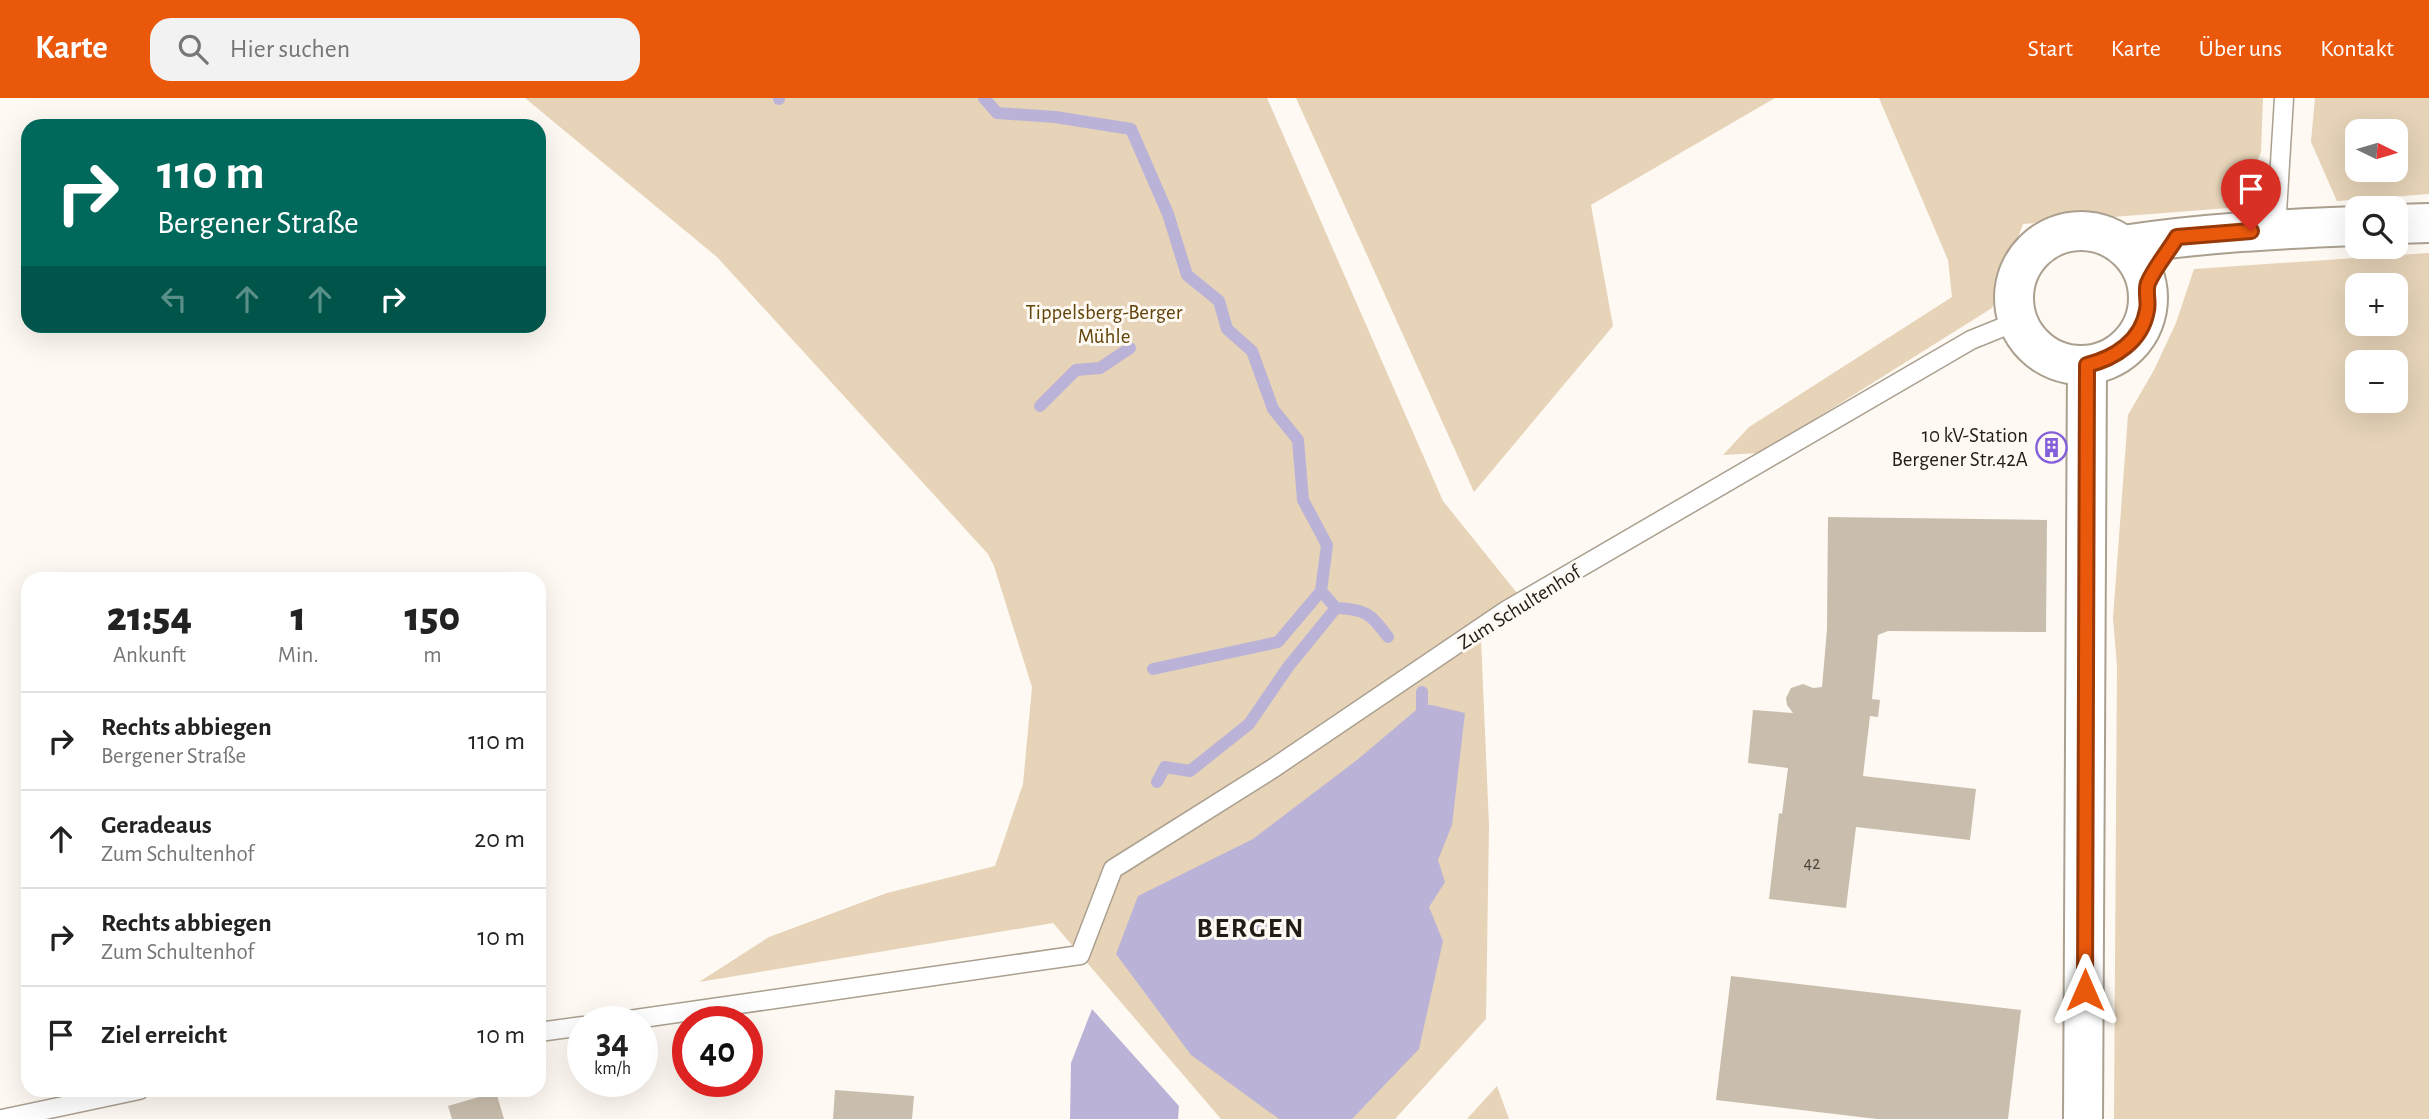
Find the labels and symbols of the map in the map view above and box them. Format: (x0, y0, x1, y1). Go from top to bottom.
north arrow (2345, 119, 2408, 182)
pin (2221, 159, 2281, 231)
park label: Tippelsberg-Berger Mühle (1026, 302, 1183, 347)
place label: 10 kV-Station Bergener Str.42A (1892, 425, 2028, 470)
building icon: 10 kV-Station Bergener Str.42A (2034, 430, 2068, 464)
street label: Zum Schultenhof (1454, 561, 1586, 653)
house number: 42 (1804, 855, 1820, 873)
district label: BERGEN (1196, 915, 1306, 943)
position arrow (2048, 953, 2122, 1027)
speed limit sign: 40 (672, 1006, 763, 1097)

